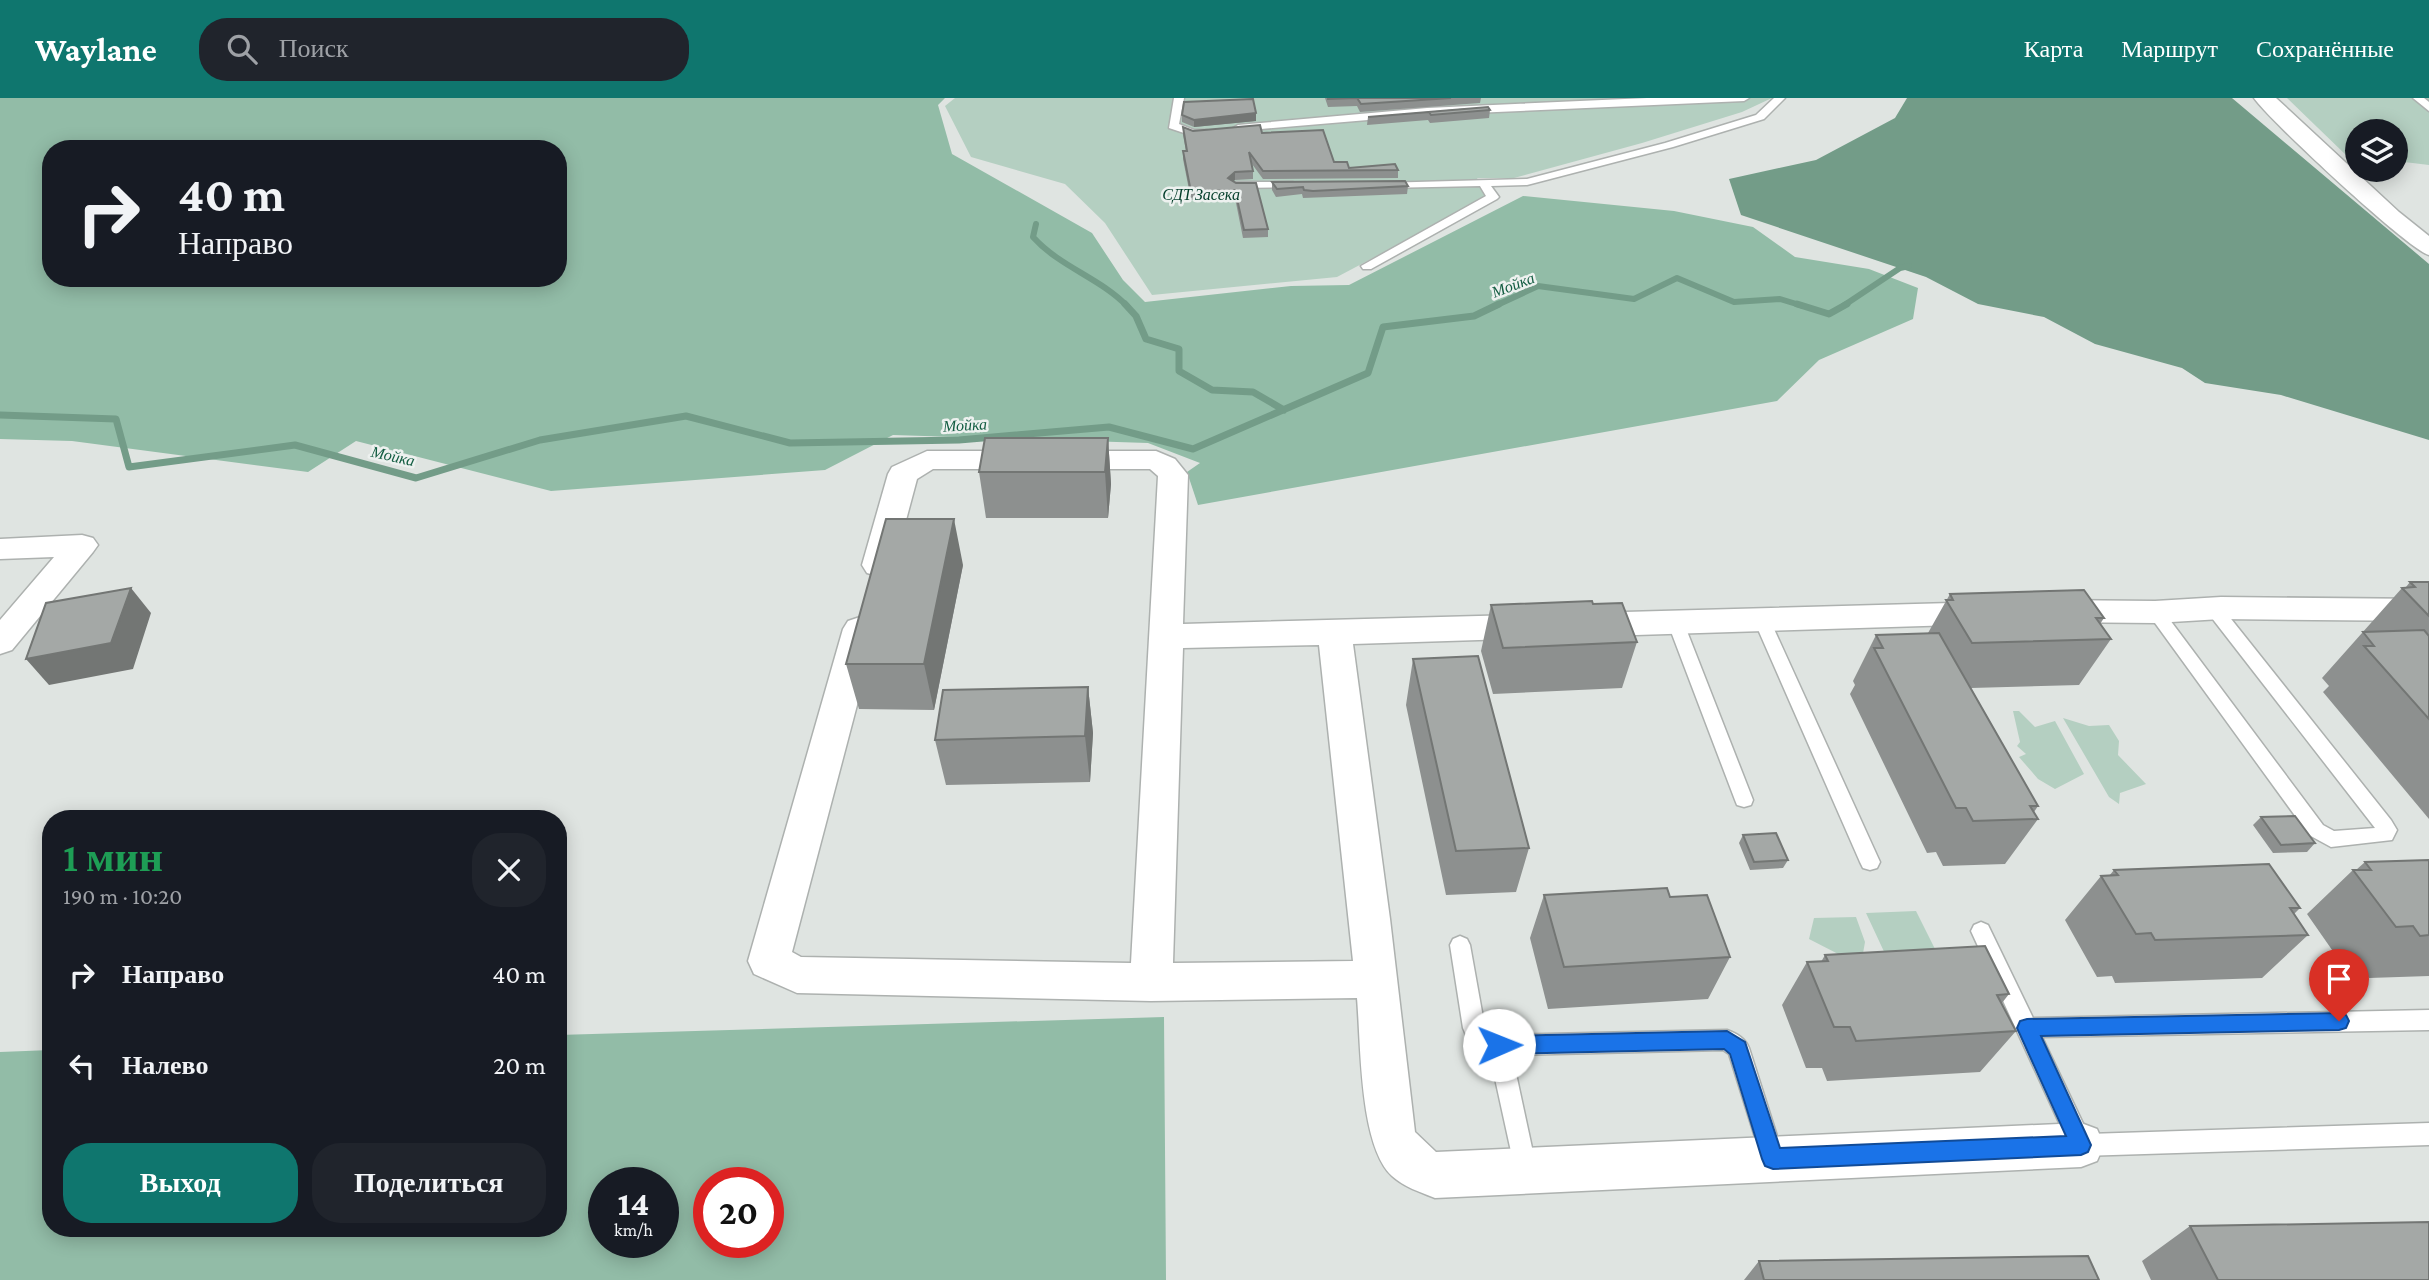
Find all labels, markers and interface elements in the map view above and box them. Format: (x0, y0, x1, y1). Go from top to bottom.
search box (199, 18, 689, 81)
icon: search (223, 30, 261, 68)
text: Waylane (35, 31, 157, 68)
text: Поиск (279, 34, 349, 63)
text: Карта (2024, 35, 2083, 62)
text: Маршрут (2121, 35, 2218, 62)
text: Сохранённые (2256, 35, 2394, 62)
map controls (2345, 119, 2408, 182)
button: layers (2345, 119, 2408, 182)
text: 40 m (178, 167, 285, 222)
icon: right (63, 168, 154, 259)
park label: СДТ Засека (1162, 186, 1240, 204)
text: Направо (178, 225, 293, 261)
water label: Мойка (1488, 269, 1537, 301)
water label: Мойка (941, 415, 988, 435)
water label: Мойка (369, 443, 416, 469)
text: 1 мин (63, 833, 163, 880)
button: close (472, 833, 546, 907)
text: 190 m · 10:20 (63, 883, 182, 909)
pin (2309, 949, 2369, 1021)
icon: right (63, 956, 101, 994)
text: Направо (122, 960, 224, 989)
text: 40 m (492, 960, 546, 989)
icon: arrive (2320, 960, 2358, 998)
position arrow (1462, 1008, 1536, 1082)
icon: left (63, 1047, 101, 1085)
text: Налево (122, 1051, 208, 1080)
text: 20 m (493, 1051, 546, 1080)
button: Выход (63, 1143, 298, 1223)
button: Поделиться (312, 1143, 546, 1223)
speed limit sign: 20 (693, 1167, 784, 1258)
text: 14 (618, 1184, 649, 1223)
text: km/h (614, 1220, 653, 1240)

